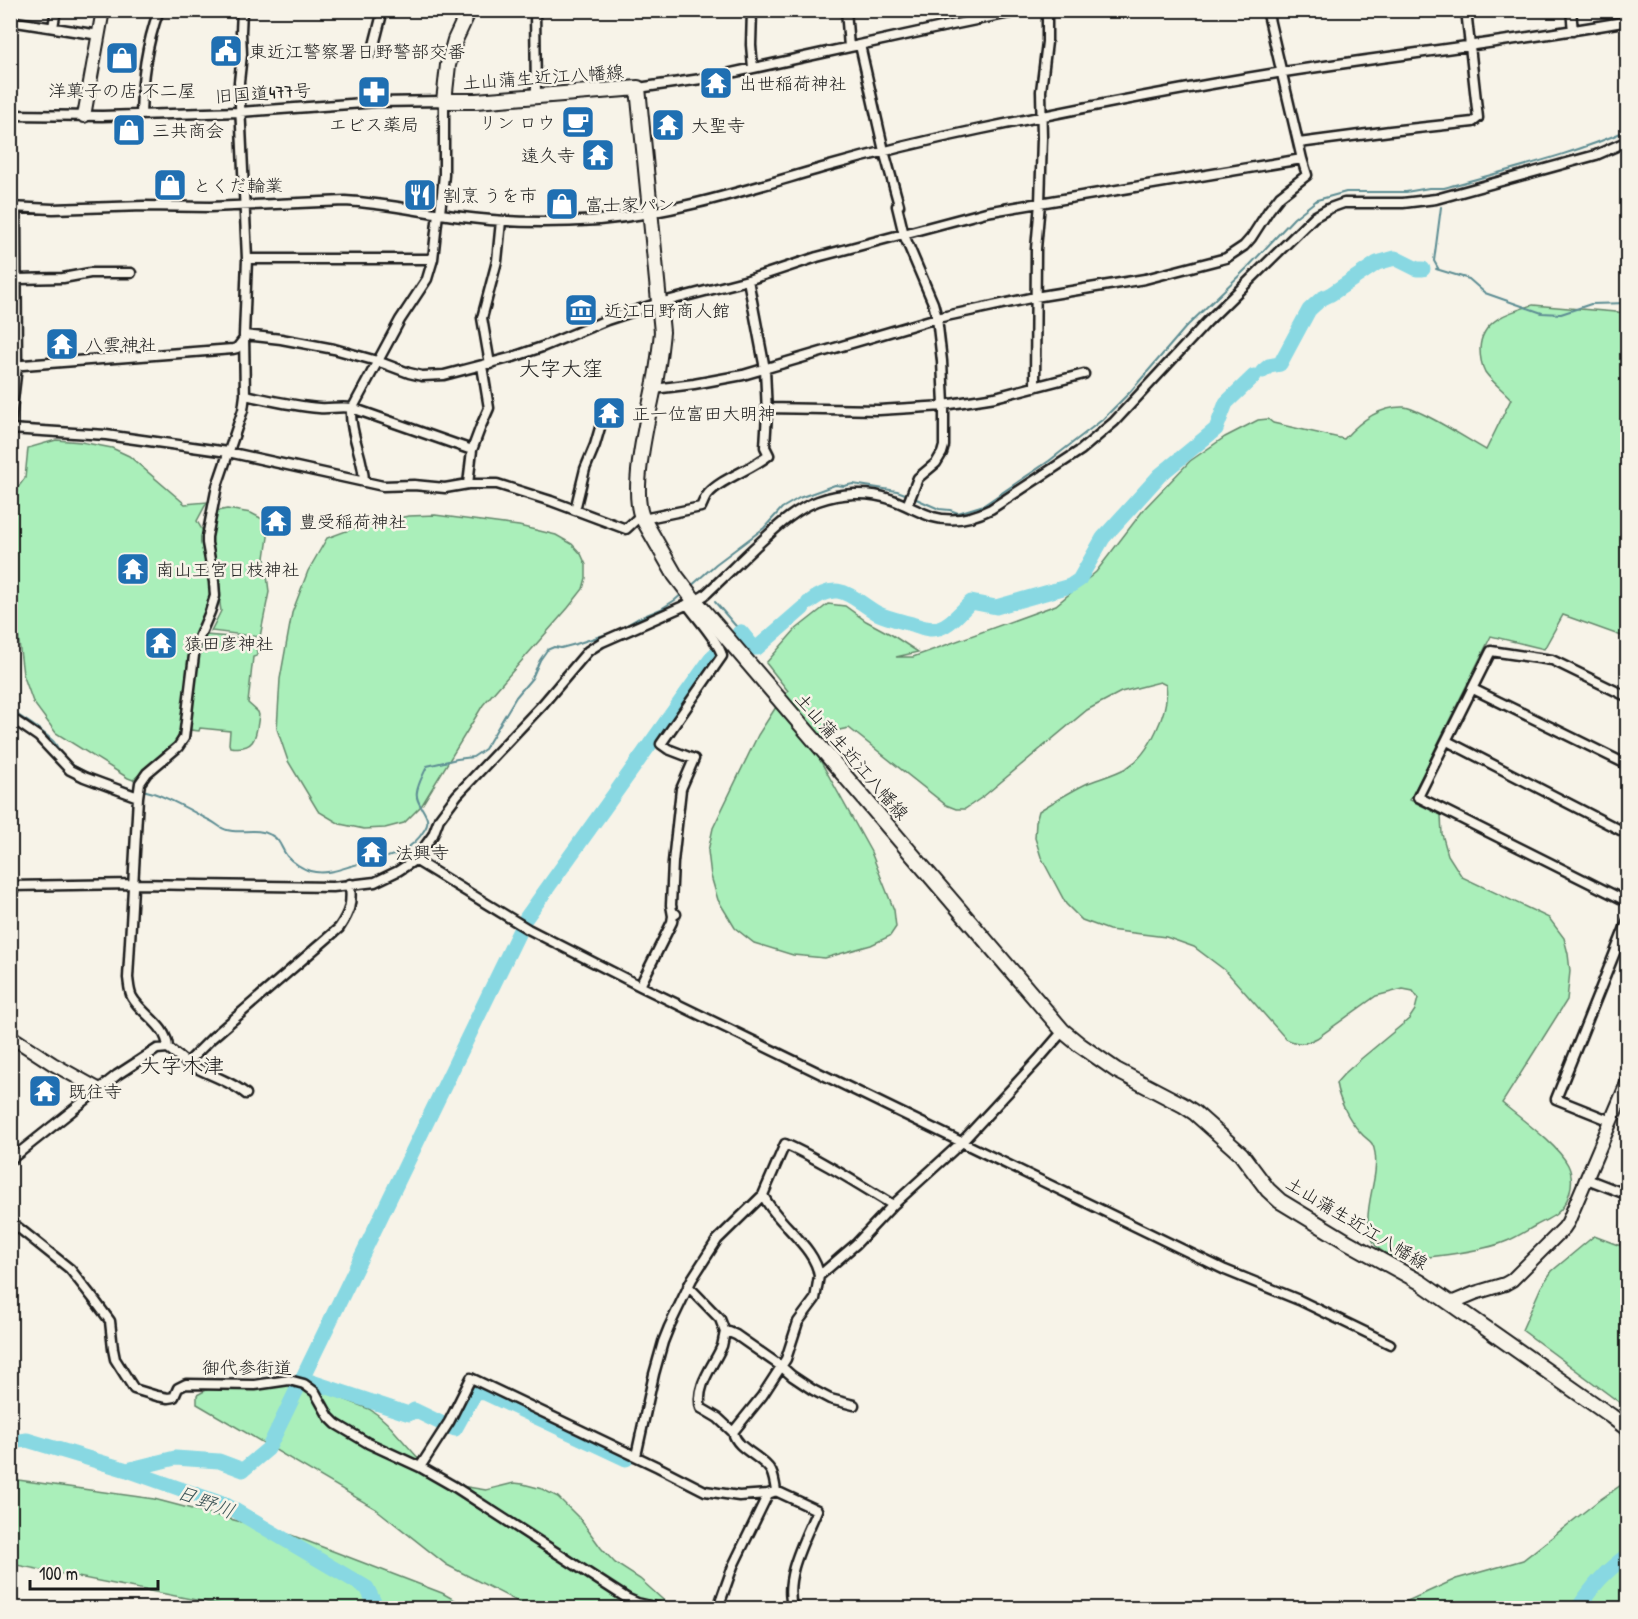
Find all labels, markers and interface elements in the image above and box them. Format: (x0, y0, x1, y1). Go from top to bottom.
public building icon: 東近江警察署日野警部交番 (208, 33, 244, 69)
place label: 東近江警察署日野警部交番 (249, 39, 465, 64)
shop icon: 洋菓子の店 不二屋 (104, 40, 140, 76)
street label: 土山蒲生近江八幡線 (461, 59, 625, 95)
temple icon: 出世稲荷神社 (698, 65, 734, 101)
place label: 出世稲荷神社 (739, 71, 847, 96)
pharmacy icon: エビス薬局 (356, 74, 392, 110)
street label: 旧国道477号 (214, 77, 312, 109)
place label: 洋菓子の店 不二屋 (48, 78, 196, 103)
cafe icon: リン ロウ (560, 104, 596, 140)
temple icon: 大聖寺 (650, 107, 686, 143)
place label: リン ロウ (479, 110, 555, 135)
shop icon: 三共商会 (111, 112, 147, 148)
place label: エビス薬局 (329, 112, 419, 137)
place label: 大聖寺 (691, 113, 745, 138)
place label: 三共商会 (152, 118, 224, 143)
temple icon: 遠久寺 (580, 137, 616, 173)
place label: 遠久寺 (521, 143, 575, 168)
shop icon: とくだ輪業 (152, 167, 188, 203)
place label: とくだ輪業 (193, 173, 283, 198)
restaurant icon: 割烹 うを市 (402, 177, 438, 213)
place label: 割烹 うを市 (443, 183, 537, 208)
shop icon: 富士家パン (544, 186, 580, 222)
place label: 富士家パン (585, 192, 675, 217)
museum icon: 近江日野商人館 (563, 292, 599, 328)
place label: 近江日野商人館 (604, 298, 730, 323)
temple icon: 八雲神社 (44, 326, 80, 362)
place label: 八雲神社 (85, 332, 157, 357)
district label: 大字大窪 (519, 354, 603, 383)
temple icon: 正一位富田大明神 (591, 395, 627, 431)
place label: 正一位富田大明神 (632, 401, 776, 426)
temple icon: 豊受稲荷神社 (258, 503, 294, 539)
place label: 豊受稲荷神社 (299, 509, 407, 534)
temple icon: 南山王宮日枝神社 (115, 551, 151, 587)
place label: 南山王宮日枝神社 (156, 557, 300, 582)
temple icon: 猿田彦神社 (143, 625, 179, 661)
place label: 猿田彦神社 (184, 631, 274, 656)
street label: 土山蒲生近江八幡線 (789, 687, 915, 825)
temple icon: 法興寺 (354, 834, 390, 870)
place label: 法興寺 (395, 840, 449, 865)
district label: 大字木津 (140, 1051, 224, 1080)
temple icon: 既往寺 (27, 1073, 63, 1109)
place label: 既往寺 (68, 1079, 122, 1104)
street label: 土山蒲生近江八幡線 (1281, 1171, 1433, 1275)
street label: 御代参街道 (202, 1355, 292, 1380)
water label: 日野川 (173, 1478, 239, 1524)
scale bar (30, 1553, 158, 1591)
text: 100 m (39, 1561, 78, 1586)

